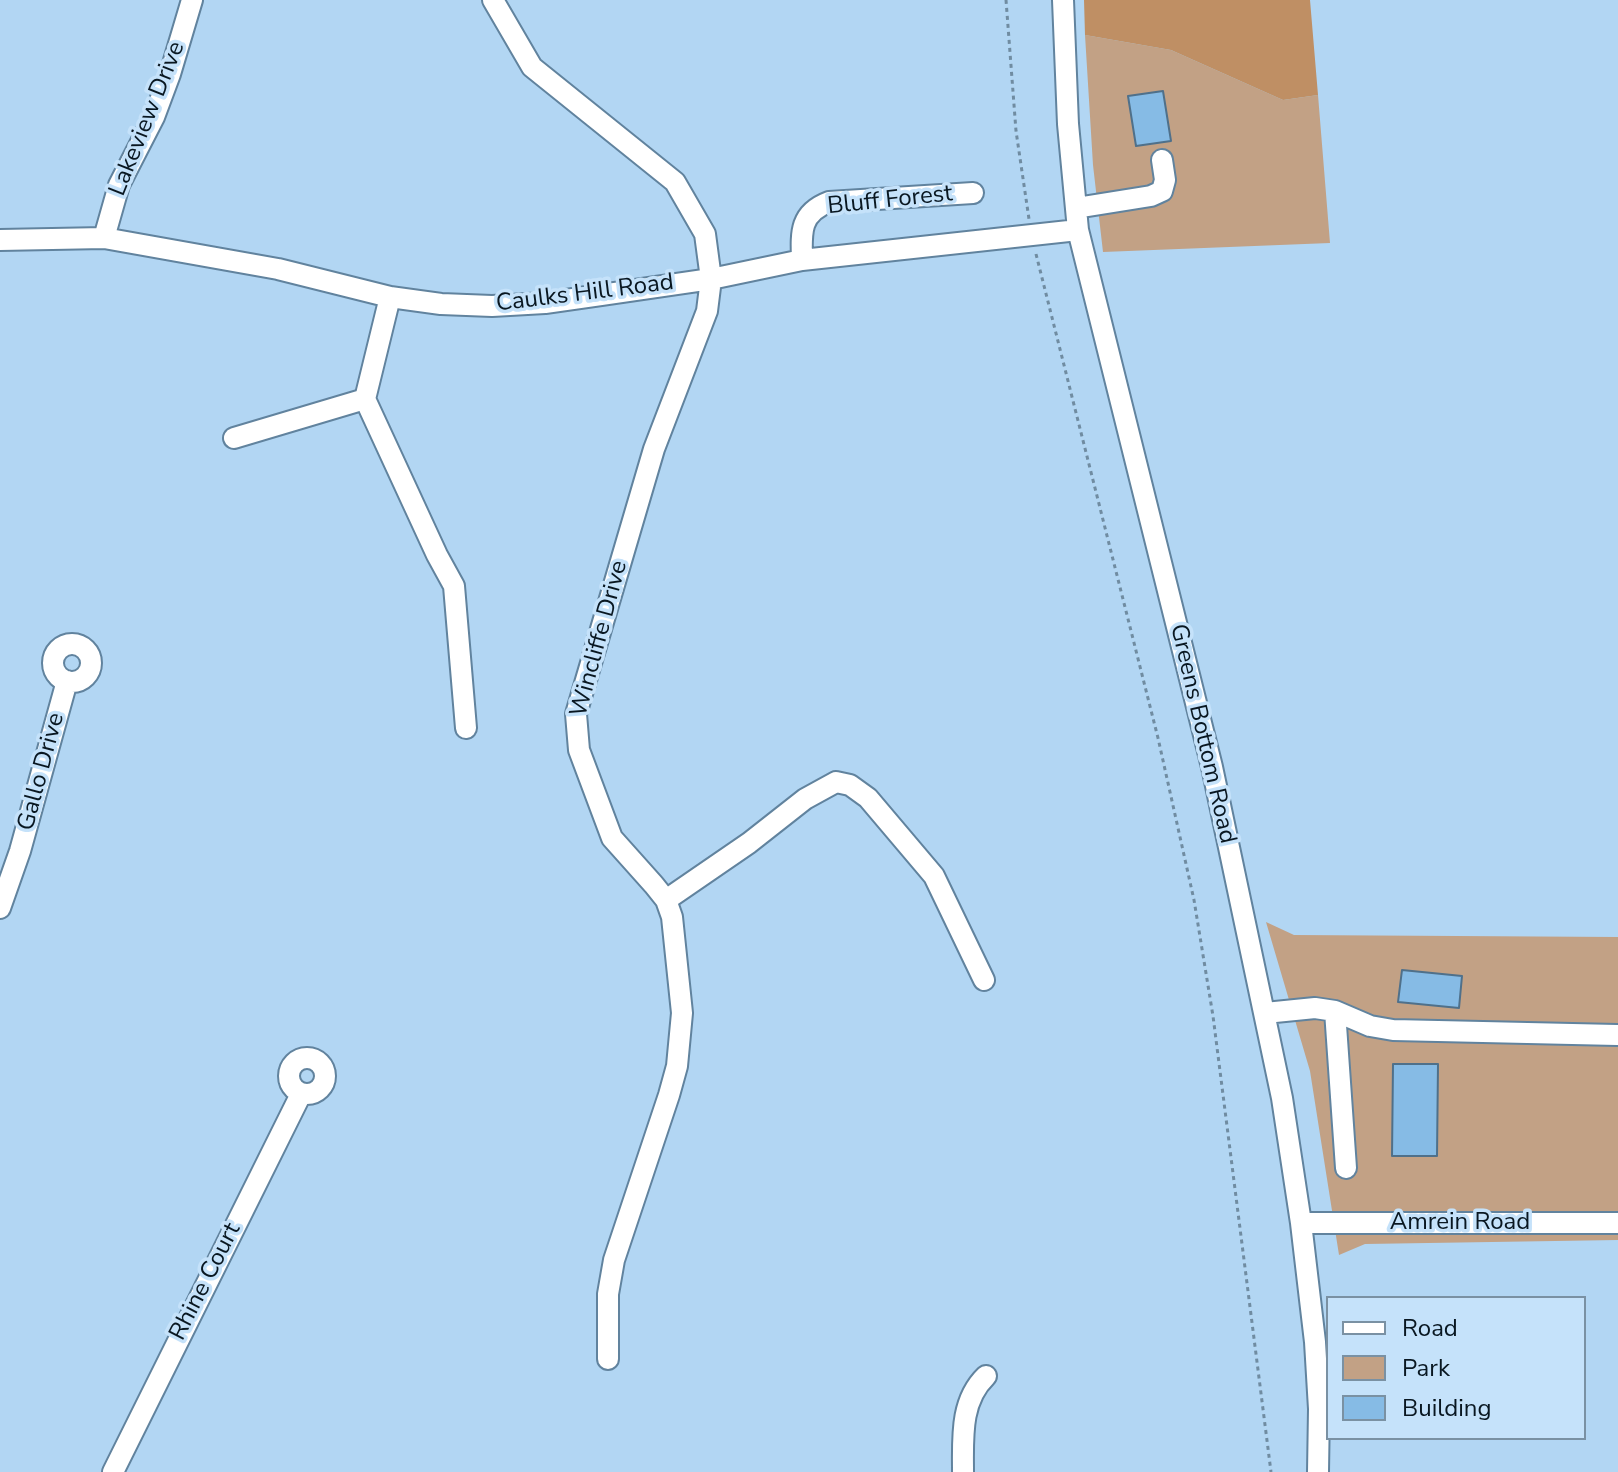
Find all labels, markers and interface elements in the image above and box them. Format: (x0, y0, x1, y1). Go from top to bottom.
street label: Lakeview Drive (104, 38, 192, 200)
street label: Bluff Forest (826, 180, 954, 222)
street label: Caulks Hill Road (495, 269, 675, 319)
street label: Wincliffe Drive (565, 558, 635, 720)
street label: Greens Bottom Road (1163, 621, 1241, 847)
street label: Gallo Drive (12, 710, 72, 834)
street label: Amrein Road (1390, 1209, 1530, 1237)
street label: Rhine Court (164, 1219, 248, 1345)
legend (1326, 1296, 1586, 1440)
text: Road (1402, 1312, 1458, 1344)
text: Park (1402, 1352, 1450, 1384)
text: Building (1402, 1392, 1492, 1424)

